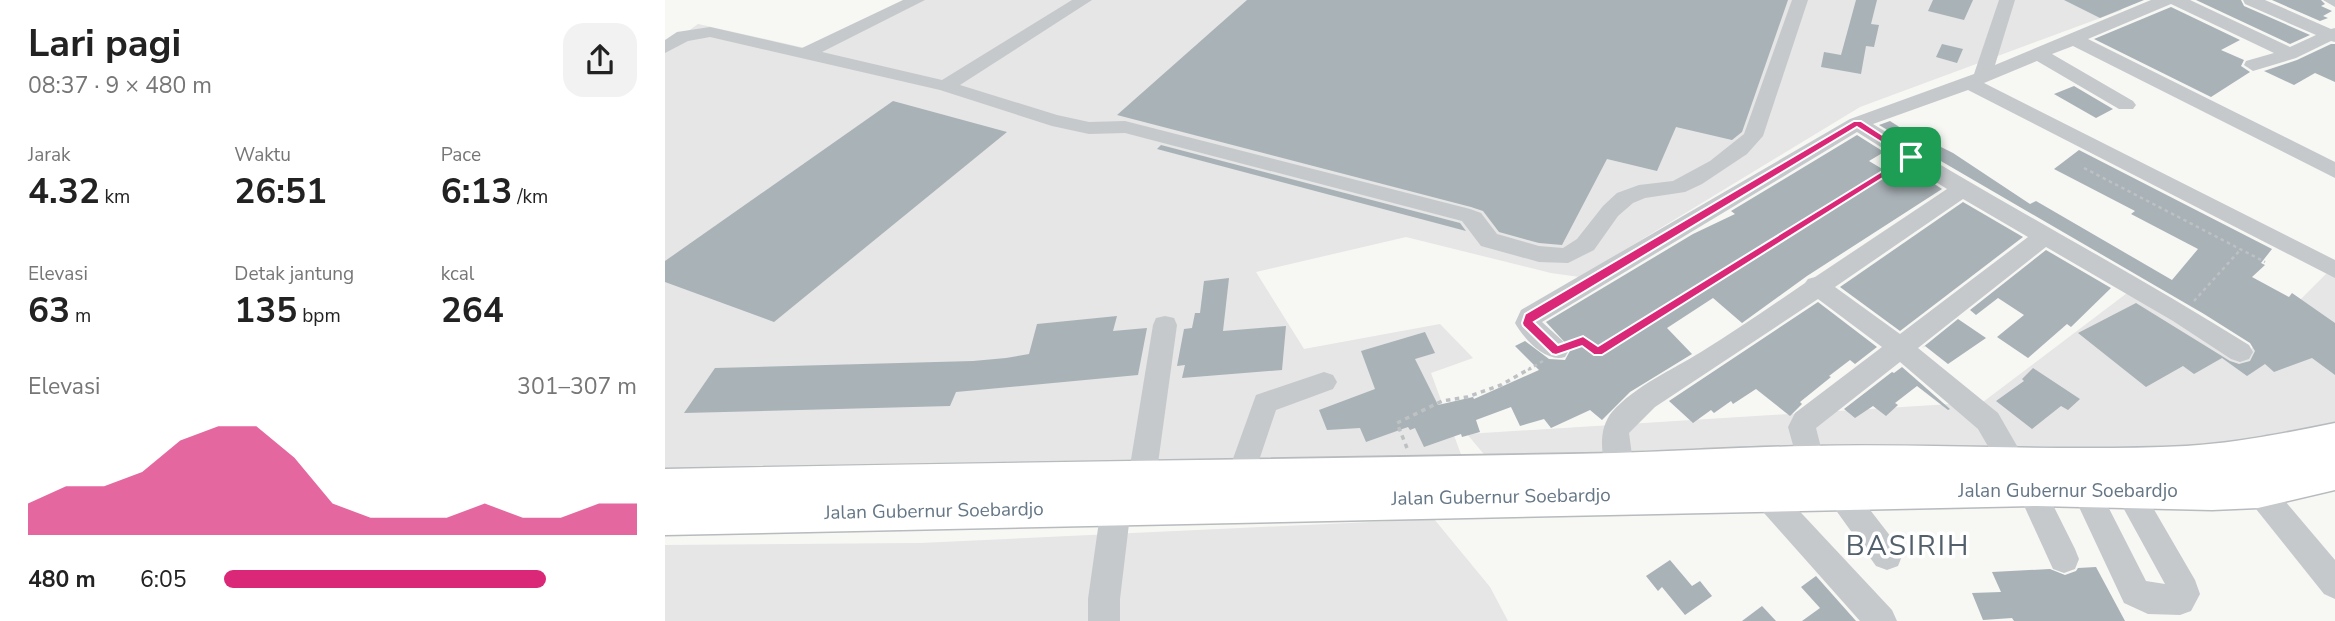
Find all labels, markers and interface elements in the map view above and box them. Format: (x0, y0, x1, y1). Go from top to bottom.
text: Lari pagi (28, 18, 181, 69)
button: share (563, 23, 637, 97)
text: 08:37 · 9 × 480 m (28, 70, 212, 101)
pin (1881, 127, 1941, 187)
icon: arrive (1892, 138, 1930, 176)
text: Jarak (28, 142, 71, 168)
text: Waktu (234, 142, 291, 168)
text: Pace (441, 142, 481, 168)
text: 4.32 (28, 168, 100, 215)
text: 26:51 (234, 168, 327, 215)
text: 6:13 (441, 168, 512, 215)
text: km (100, 184, 130, 210)
text: /km (512, 184, 548, 210)
text: Elevasi (28, 261, 88, 287)
text: Detak jantung (234, 261, 354, 287)
text: kcal (441, 261, 474, 287)
text: 63 (28, 287, 70, 334)
text: 135 (234, 287, 297, 334)
text: 264 (441, 287, 504, 334)
text: m (70, 303, 91, 329)
text: bpm (297, 303, 341, 329)
text: Elevasi (28, 371, 100, 402)
text: 301–307 m (517, 371, 637, 402)
street label: Jalan Gubernur Soebardjo (1957, 478, 2178, 504)
street label: Jalan Gubernur Soebardjo (1390, 482, 1611, 512)
street label: Jalan Gubernur Soebardjo (823, 496, 1044, 526)
district label: BASIRIH (1846, 527, 1970, 565)
text: 480 m (28, 564, 96, 595)
text: 6:05 (140, 564, 187, 595)

